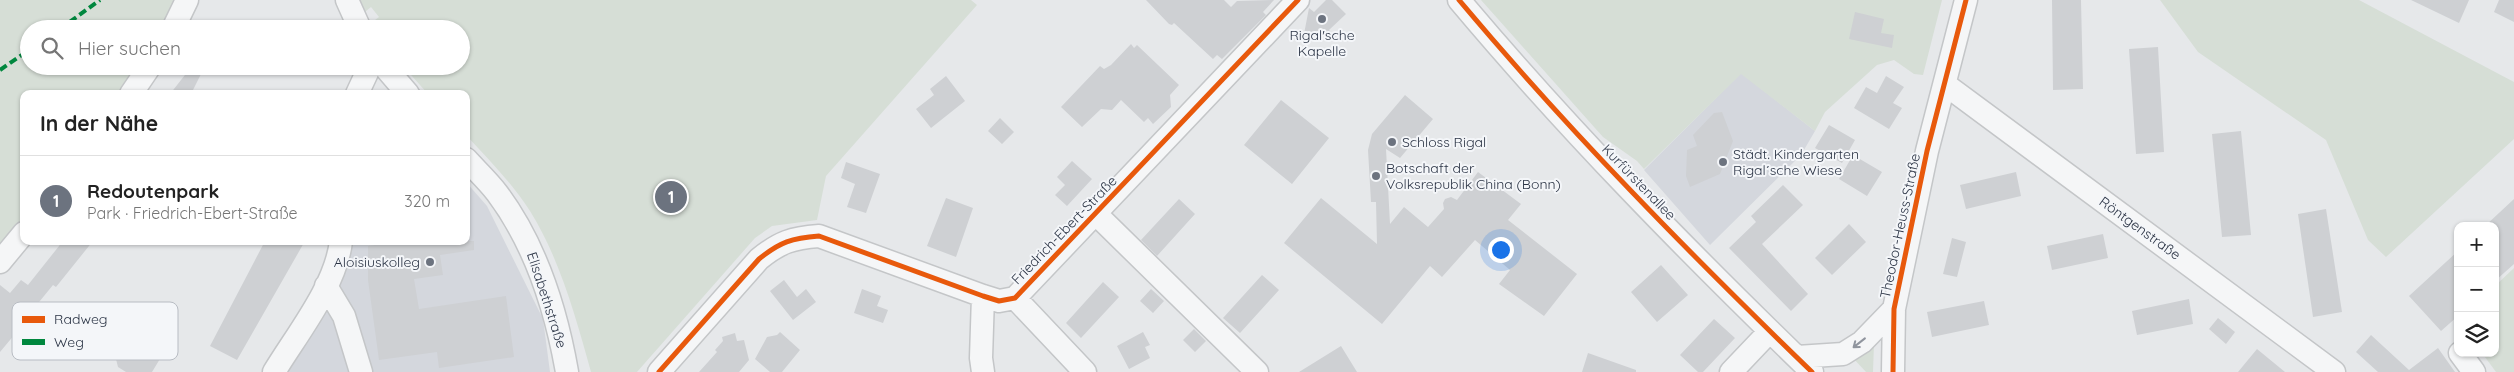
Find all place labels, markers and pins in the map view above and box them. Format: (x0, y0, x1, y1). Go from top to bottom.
marker: Rigal'sche Kapelle (1316, 13, 1328, 25)
place label: Rigal'sche Kapelle (1289, 26, 1355, 60)
place label: Schloss Rigal (1402, 133, 1486, 151)
marker: Schloss Rigal (1386, 136, 1398, 148)
place label: Städt. Kindergarten Rigal´sche Wiese (1733, 145, 1859, 179)
marker: Städt. Kindergarten Rigal´sche Wiese (1717, 156, 1729, 168)
place label: Botschaft der Volksrepublik China (Bonn) (1386, 159, 1561, 193)
marker: Botschaft der Volksrepublik China (Bonn) (1370, 170, 1382, 182)
pin: 1 (655, 178, 687, 216)
place label: Aloisiuskolleg (334, 253, 420, 271)
marker: Aloisiuskolleg (424, 256, 436, 268)

